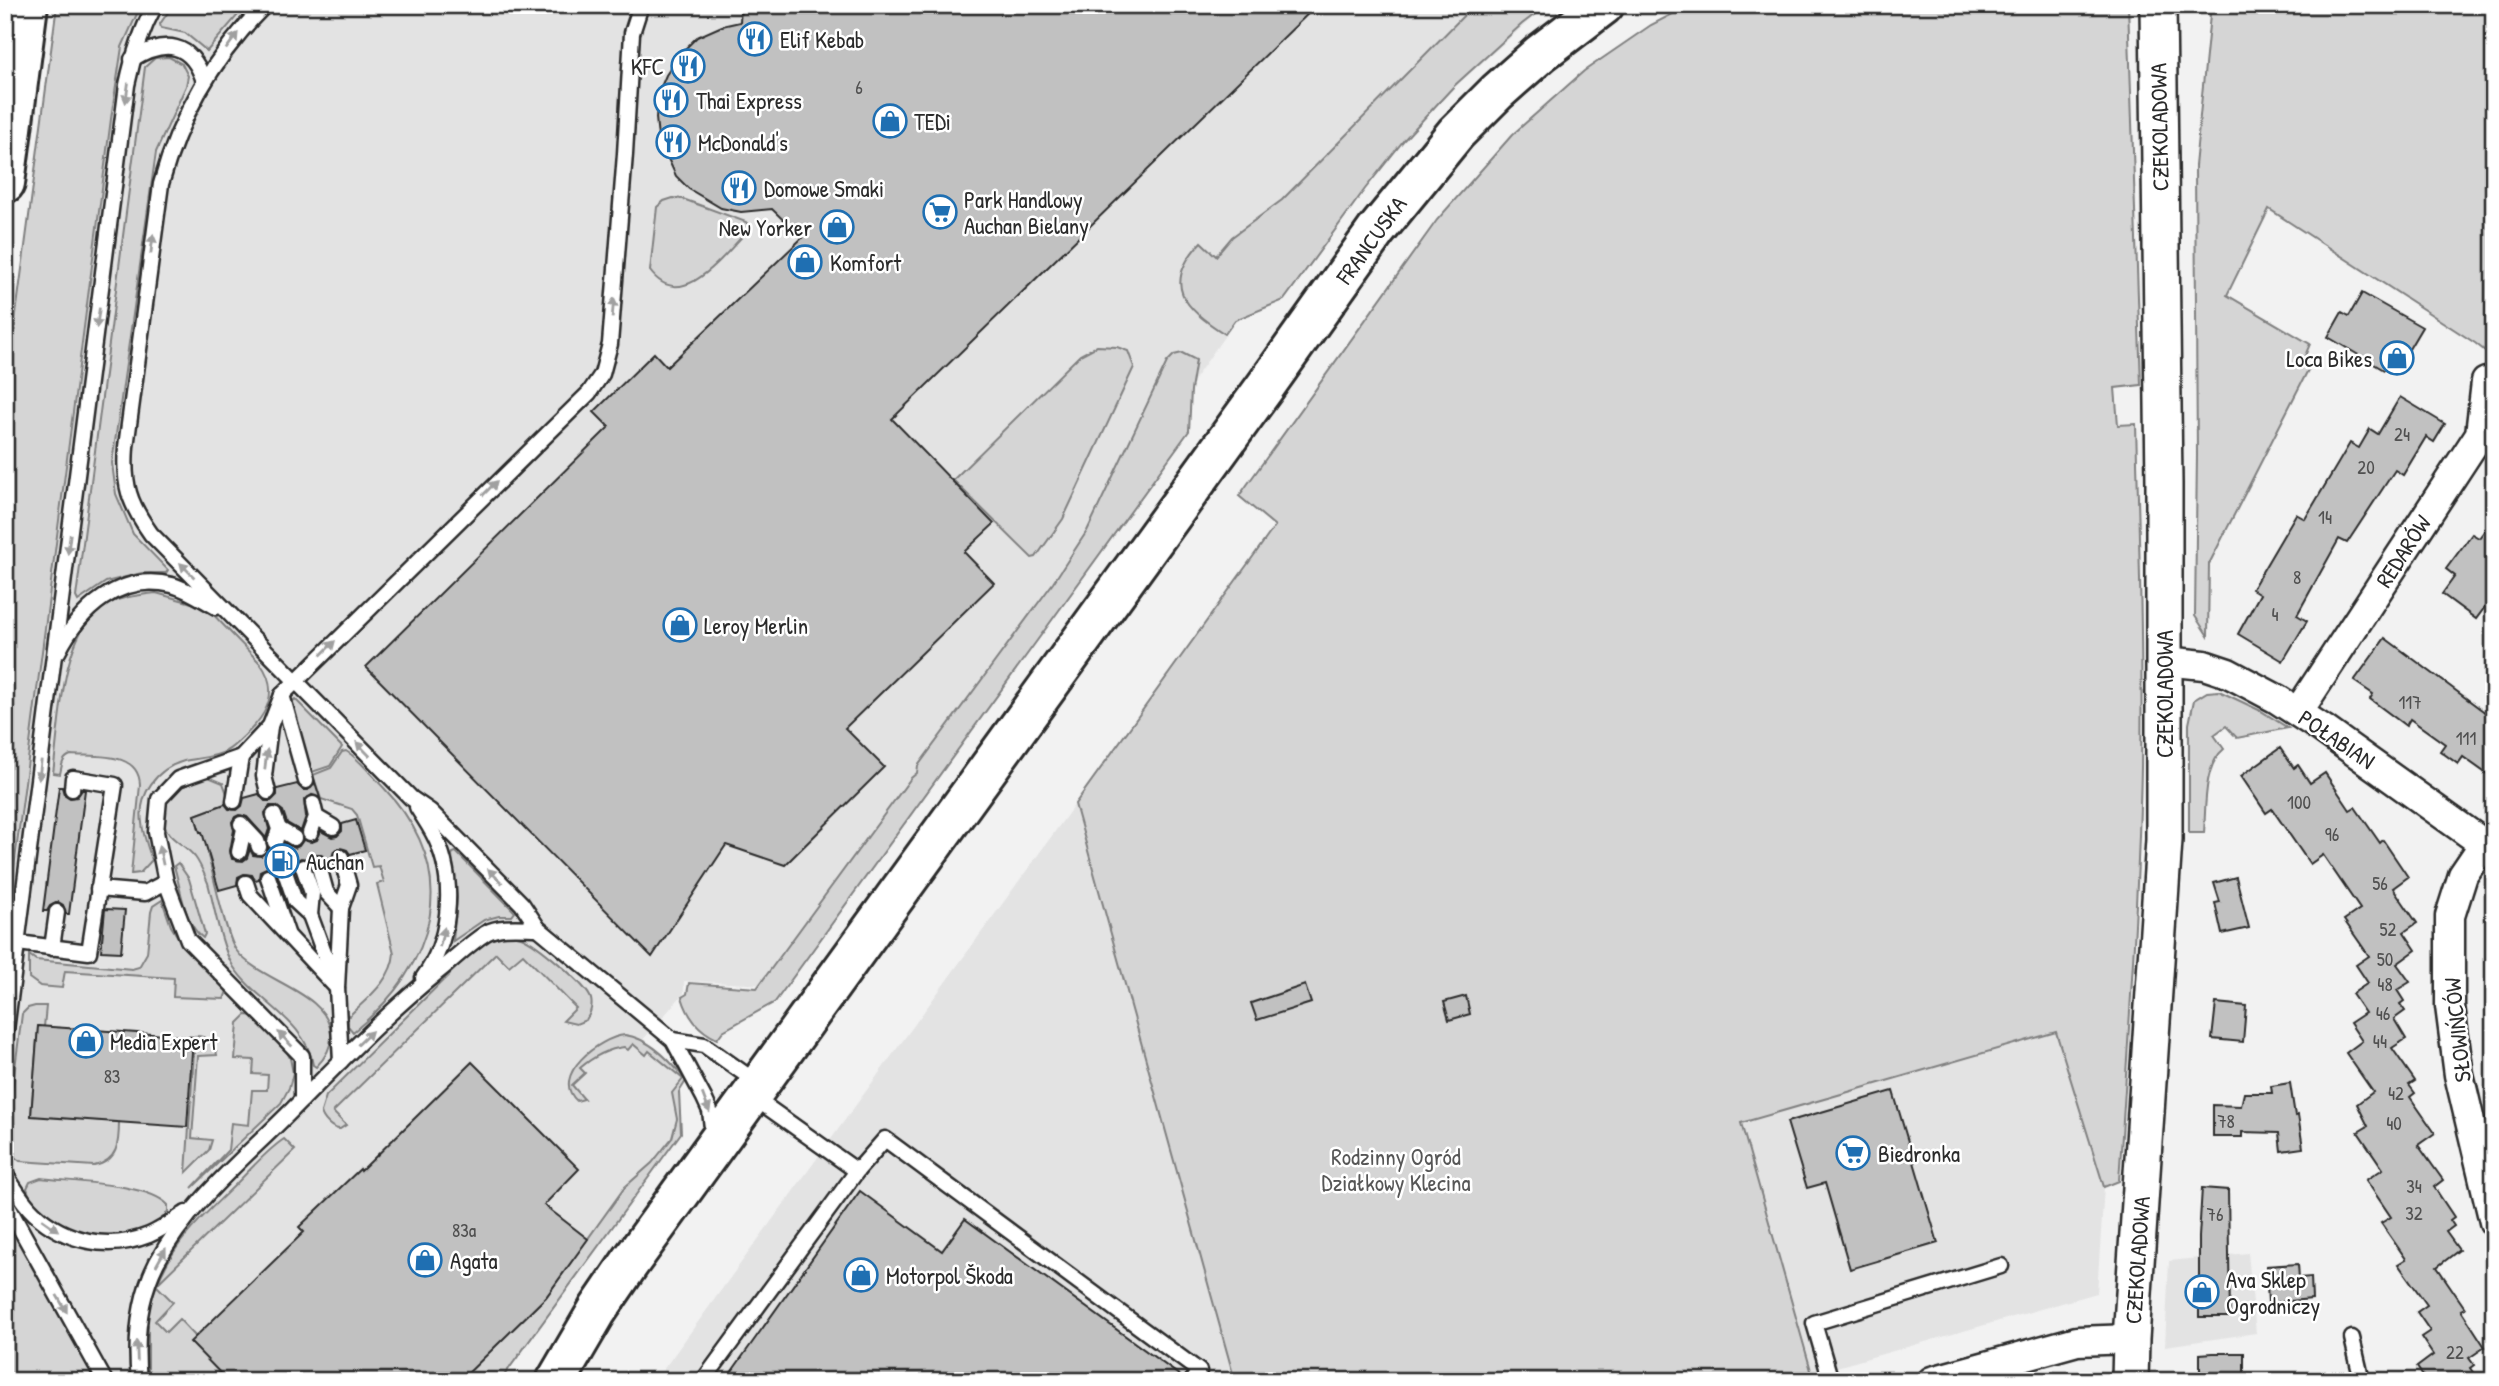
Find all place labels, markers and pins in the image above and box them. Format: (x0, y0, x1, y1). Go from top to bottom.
restaurant icon: Elif Kebab (736, 20, 774, 58)
place label: Elif Kebab (780, 24, 864, 55)
restaurant icon: KFC (669, 47, 707, 85)
place label: KFC (631, 51, 664, 82)
restaurant icon: Thai Express (652, 81, 690, 119)
place label: Thai Express (696, 85, 802, 116)
shop icon: TEDi (871, 102, 909, 140)
place label: TEDi (914, 106, 951, 137)
restaurant icon: McDonald's (654, 123, 692, 161)
place label: McDonald's (698, 127, 788, 158)
restaurant icon: Domowe Smaki (720, 169, 758, 207)
place label: Domowe Smaki (764, 173, 884, 204)
place label: Park Handlowy Auchan Bielany (964, 184, 1089, 241)
supermarket icon: Park Handlowy Auchan Bielany (921, 193, 959, 231)
shop icon: New Yorker (818, 208, 856, 246)
place label: New Yorker (719, 212, 812, 243)
shop icon: Komfort (786, 243, 824, 281)
place label: Komfort (830, 247, 902, 278)
shop icon: Loca Bikes (2378, 339, 2416, 377)
place label: Loca Bikes (2287, 343, 2372, 374)
shop icon: Leroy Merlin (661, 606, 699, 644)
place label: Leroy Merlin (704, 610, 808, 641)
fuel station icon: Auchan (263, 842, 301, 880)
place label: Auchan (306, 846, 364, 877)
shop icon: Media Expert (67, 1022, 105, 1060)
place label: Media Expert (110, 1026, 219, 1057)
supermarket icon: Biedronka (1834, 1134, 1872, 1172)
place label: Biedronka (1878, 1138, 1960, 1169)
shop icon: Agata (406, 1241, 444, 1279)
place label: Agata (450, 1245, 497, 1276)
shop icon: Motorpol Škoda (842, 1256, 880, 1294)
place label: Motorpol Škoda (886, 1260, 1013, 1291)
place label: Ava Sklep Ogrodniczy (2226, 1264, 2320, 1321)
shop icon: Ava Sklep Ogrodniczy (2183, 1273, 2221, 1311)

